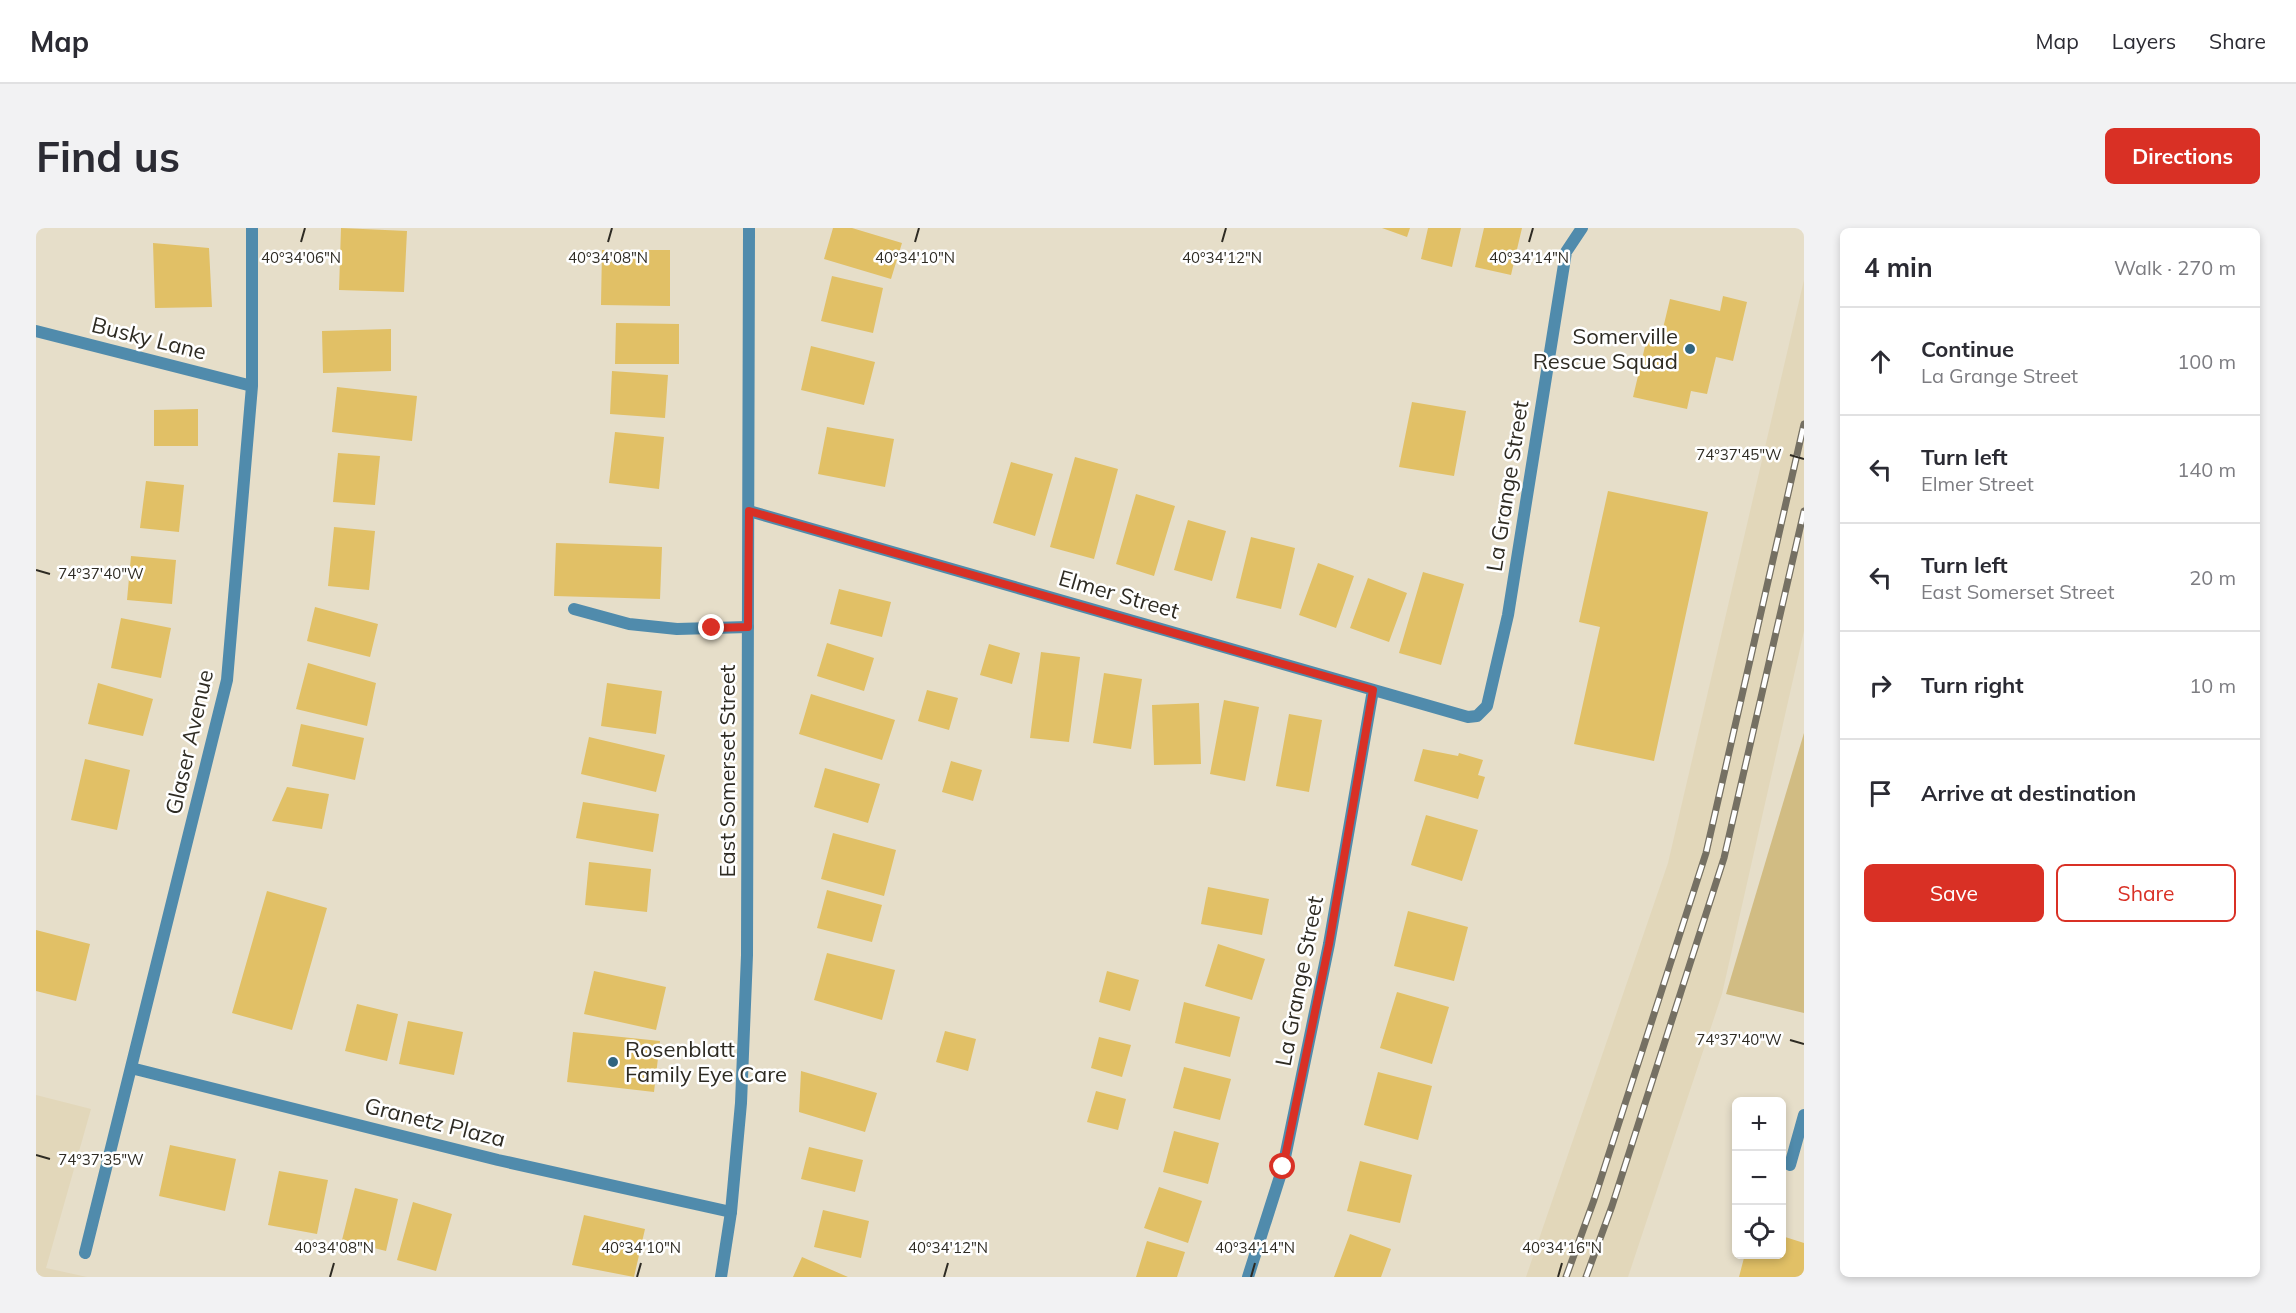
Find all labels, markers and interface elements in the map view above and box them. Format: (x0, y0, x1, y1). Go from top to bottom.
text: Map (30, 24, 89, 59)
text: Map (2036, 28, 2079, 54)
text: Layers (2112, 28, 2176, 54)
text: Share (2209, 28, 2266, 54)
button: Directions (2105, 128, 2260, 184)
text: Find us (36, 130, 180, 183)
text: 40°34'06"N (261, 248, 341, 267)
text: 40°34'08"N (568, 248, 648, 267)
text: 40°34'10"N (875, 248, 955, 267)
text: 40°34'12"N (1182, 248, 1262, 267)
text: 40°34'14"N (1489, 248, 1569, 267)
text: 4 min (1864, 251, 1933, 284)
text: Walk · 270 m (2114, 255, 2236, 280)
street label: Busky Lane (89, 310, 209, 366)
place label: Somerville Rescue Squad (1533, 322, 1678, 375)
text: Continue (1921, 335, 2014, 363)
marker: Somerville Rescue Squad (1683, 342, 1697, 356)
icon: ahead (1864, 345, 1897, 378)
text: 100 m (2177, 349, 2236, 374)
text: La Grange Street (1921, 363, 2078, 388)
street label: La Grange Street (1480, 398, 1534, 574)
text: Turn left (1921, 443, 2008, 471)
text: 74°37'45"W (1696, 445, 1782, 464)
icon: left (1864, 453, 1897, 486)
text: 140 m (2177, 457, 2236, 482)
text: Elmer Street (1921, 471, 2034, 496)
text: Turn left (1921, 551, 2008, 579)
icon: left (1864, 561, 1897, 594)
street label: Elmer Street (1056, 563, 1183, 625)
text: 74°37'40"W (58, 564, 144, 583)
text: 20 m (2189, 565, 2236, 590)
text: East Somerset Street (1921, 579, 2114, 604)
route end (698, 614, 724, 640)
street label: East Somerset Street (713, 664, 741, 877)
street label: Glaser Avenue (159, 667, 219, 817)
icon: right (1864, 669, 1897, 702)
text: Turn right (1921, 671, 2024, 699)
text: 10 m (2189, 673, 2236, 698)
icon: arrive (1864, 777, 1897, 810)
text: Arrive at destination (1921, 779, 2136, 807)
button: Save (1864, 864, 2044, 922)
button: Share (2056, 864, 2236, 922)
street label: La Grange Street (1269, 893, 1329, 1068)
text: 74°37'40"W (1696, 1030, 1782, 1049)
place label: Rosenblatt Family Eye Care (625, 1035, 787, 1088)
marker: Rosenblatt Family Eye Care (606, 1055, 620, 1069)
street label: Granetz Plaza (362, 1091, 508, 1153)
map controls (1732, 1097, 1786, 1259)
button: + (1732, 1097, 1786, 1151)
text: 74°37'35"W (58, 1150, 144, 1169)
button: − (1732, 1151, 1786, 1205)
route start (1269, 1153, 1295, 1179)
button: locate (1732, 1205, 1786, 1259)
text: 40°34'08"N (294, 1238, 374, 1257)
text: 40°34'10"N (601, 1238, 681, 1257)
text: 40°34'12"N (908, 1238, 988, 1257)
text: 40°34'14"N (1215, 1238, 1295, 1257)
text: 40°34'16"N (1522, 1238, 1602, 1257)

